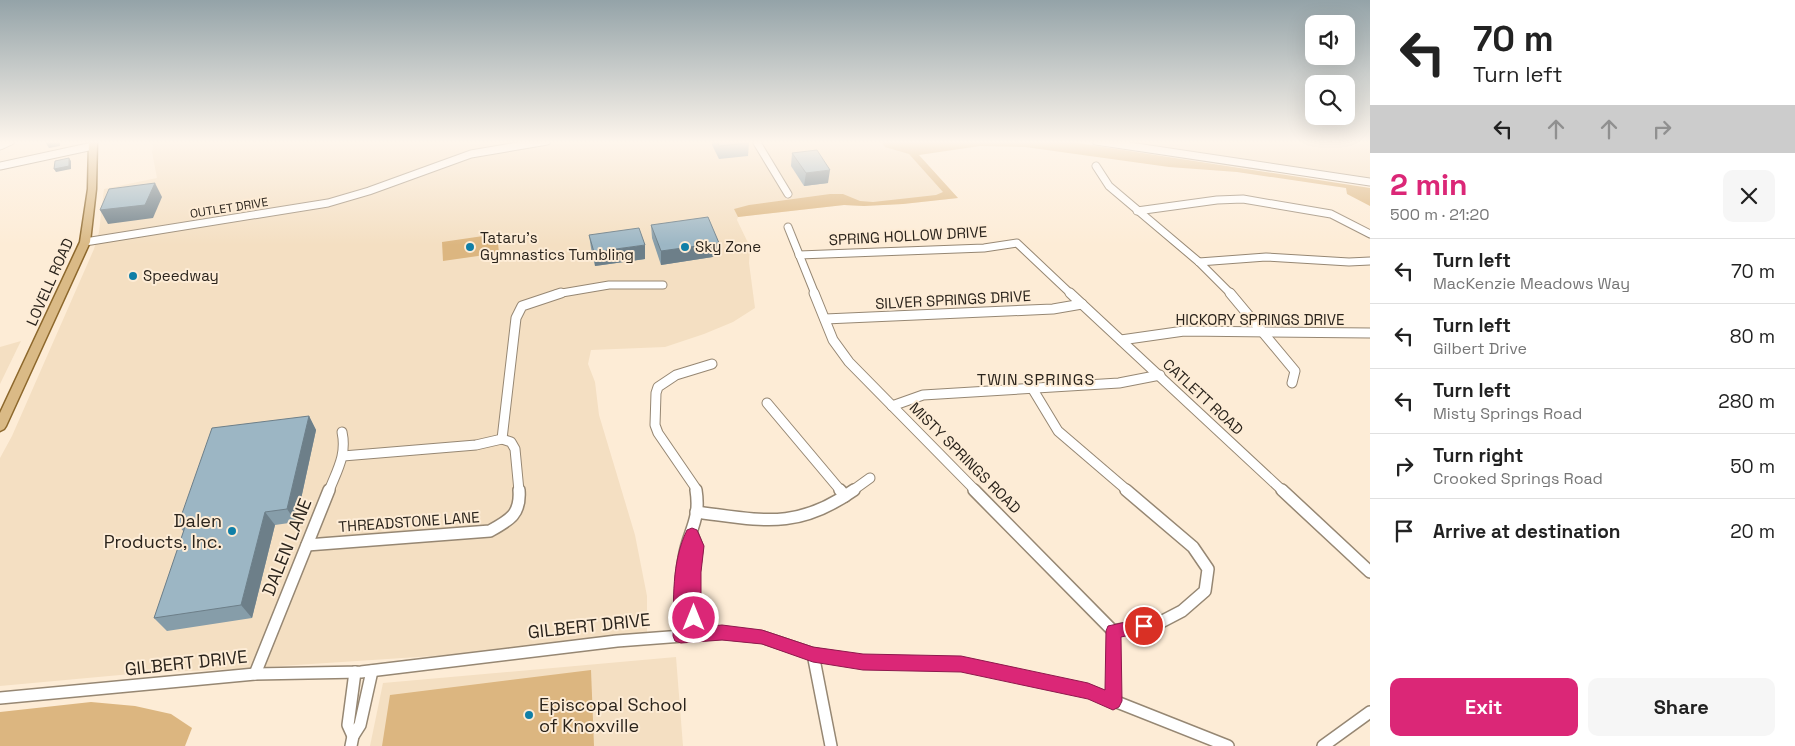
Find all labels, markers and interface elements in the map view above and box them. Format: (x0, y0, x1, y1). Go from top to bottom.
map controls (1305, 15, 1355, 125)
button: sound (1305, 15, 1355, 65)
text: 70 m (1473, 17, 1554, 61)
icon: left (1390, 20, 1455, 85)
text: Turn left (1473, 60, 1563, 88)
button: search (1305, 75, 1355, 125)
icon: left (1489, 115, 1517, 143)
icon: ahead (1542, 115, 1570, 143)
icon: ahead (1595, 115, 1623, 143)
icon: right (1648, 115, 1676, 143)
text: 2 min (1390, 165, 1468, 204)
button: close (1723, 170, 1775, 222)
street label: OUTLET DRIVE (189, 194, 269, 222)
text: 500 m · 21:20 (1390, 204, 1489, 225)
street label: SPRING HOLLOW DRIVE (828, 222, 988, 249)
place label: Tataru's Gymnastics Tumbling (480, 228, 634, 264)
street label: LOVELL ROAD (22, 235, 77, 329)
place label: Sky Zone (695, 237, 761, 256)
marker: Tataru's Gymnastics Tumbling (464, 241, 476, 253)
marker: Sky Zone (679, 241, 691, 253)
text: Turn left (1433, 248, 1511, 273)
icon: left (1390, 257, 1418, 285)
text: 70 m (1731, 259, 1775, 284)
place label: Speedway (143, 266, 219, 285)
marker: Speedway (127, 270, 139, 282)
text: MacKenzie Meadows Way (1433, 273, 1630, 294)
street label: SILVER SPRINGS DRIVE (875, 286, 1031, 313)
street label: HICKORY SPRINGS DRIVE (1176, 310, 1344, 329)
text: Turn left (1433, 313, 1511, 338)
icon: left (1390, 322, 1418, 350)
text: 80 m (1730, 324, 1775, 349)
text: Gilbert Drive (1433, 338, 1527, 359)
street label: CATLETT ROAD (1159, 355, 1248, 439)
district label: TWIN SPRINGS (977, 369, 1095, 390)
text: Turn left (1433, 378, 1511, 403)
icon: left (1390, 387, 1418, 415)
text: 280 m (1718, 389, 1775, 414)
street label: MISTY SPRINGS ROAD (906, 398, 1025, 517)
text: Misty Springs Road (1433, 403, 1582, 424)
text: Turn right (1433, 443, 1523, 468)
icon: right (1390, 452, 1418, 480)
text: 50 m (1730, 454, 1775, 479)
text: Crooked Springs Road (1433, 468, 1603, 489)
street label: DALEN LANE (257, 495, 316, 599)
street label: THREADSTONE LANE (338, 507, 480, 536)
place label: Dalen Products, Inc. (104, 509, 222, 553)
icon: arrive (1390, 517, 1418, 545)
text: Arrive at destination (1433, 519, 1621, 544)
text: 20 m (1730, 519, 1775, 544)
marker: Dalen Products, Inc. (226, 525, 238, 537)
position arrow (667, 591, 719, 643)
pin (1123, 605, 1165, 647)
street label: GILBERT DRIVE (527, 608, 651, 643)
icon: arrive (1130, 612, 1158, 640)
street label: GILBERT DRIVE (124, 645, 248, 680)
button: Exit (1390, 678, 1578, 736)
button: Share (1588, 678, 1775, 736)
place label: Episcopal School of Knoxville (539, 693, 687, 737)
marker: Episcopal School of Knoxville (523, 709, 535, 721)

